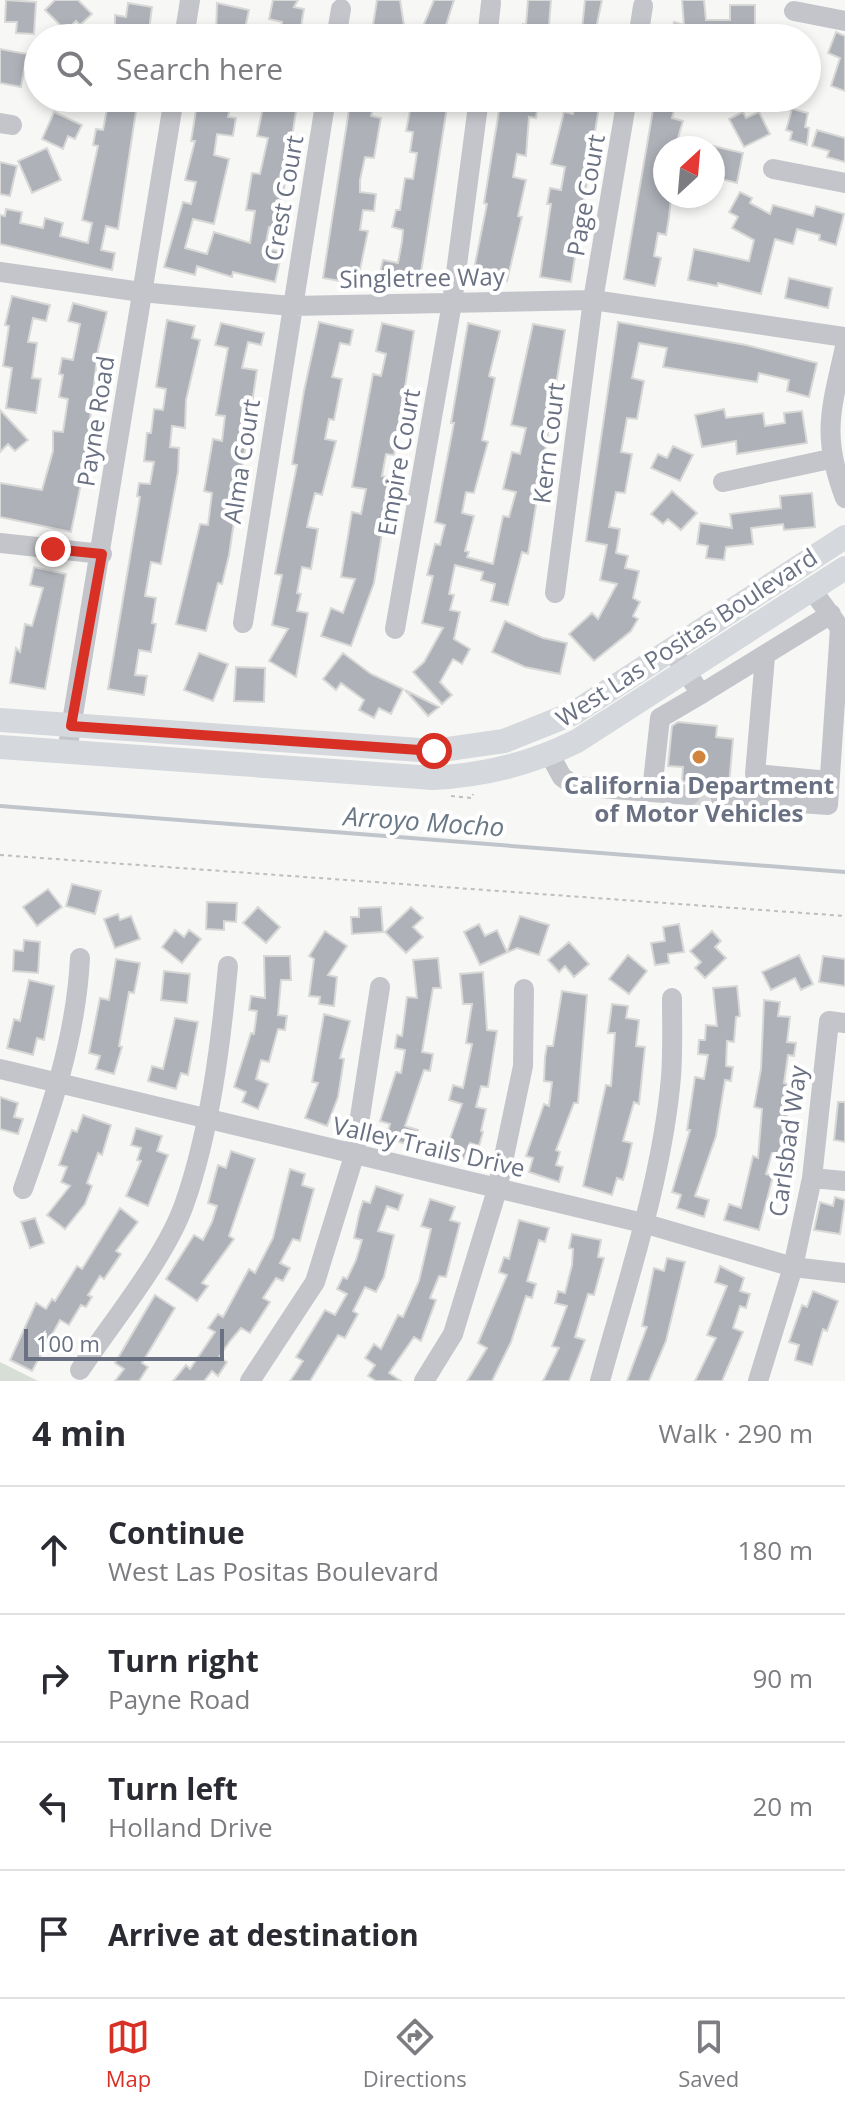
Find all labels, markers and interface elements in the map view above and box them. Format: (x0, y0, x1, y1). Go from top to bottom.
search box (24, 24, 821, 112)
icon: search (52, 46, 96, 90)
text: Search here (116, 48, 283, 89)
street label: Page Court (558, 131, 612, 259)
street label: Crest Court (256, 132, 310, 264)
north arrow (653, 136, 725, 208)
street label: Singletree Way (339, 259, 506, 295)
street label: Payne Road (68, 353, 122, 489)
street label: Kern Court (524, 381, 572, 505)
street label: Empire Court (369, 386, 427, 538)
street label: Alma Court (215, 396, 267, 526)
route end (35, 531, 71, 567)
street label: West Las Positas Boulevard (549, 540, 823, 734)
route start (416, 733, 452, 769)
marker: California Department of Motor Vehicles (690, 748, 708, 766)
place label: California Department of Motor Vehicles (564, 768, 834, 829)
water label: Arroyo Mocho (340, 797, 506, 845)
street label: Carlsbad Way (760, 1062, 814, 1219)
street label: Valley Trails Drive (330, 1108, 528, 1184)
scale bar (24, 1325, 224, 1361)
text: 100 m (36, 1328, 100, 1358)
text: 4 min (32, 1410, 126, 1456)
text: Walk · 290 m (659, 1415, 813, 1451)
text: Continue (108, 1512, 245, 1553)
icon: ahead (32, 1528, 76, 1572)
text: 180 m (738, 1532, 813, 1568)
text: West Las Positas Boulevard (108, 1553, 439, 1589)
text: Turn right (108, 1640, 259, 1681)
icon: right (32, 1656, 76, 1700)
text: 90 m (752, 1660, 813, 1696)
text: Payne Road (108, 1681, 250, 1717)
text: Turn left (108, 1768, 238, 1809)
icon: left (32, 1784, 76, 1828)
text: 20 m (752, 1788, 813, 1824)
text: Holland Drive (108, 1809, 273, 1845)
icon: arrive (32, 1912, 76, 1956)
text: Arrive at destination (108, 1914, 419, 1955)
tab: Map (106, 2015, 151, 2093)
tab: Directions (363, 2015, 467, 2093)
tab: Saved (678, 2015, 739, 2093)

